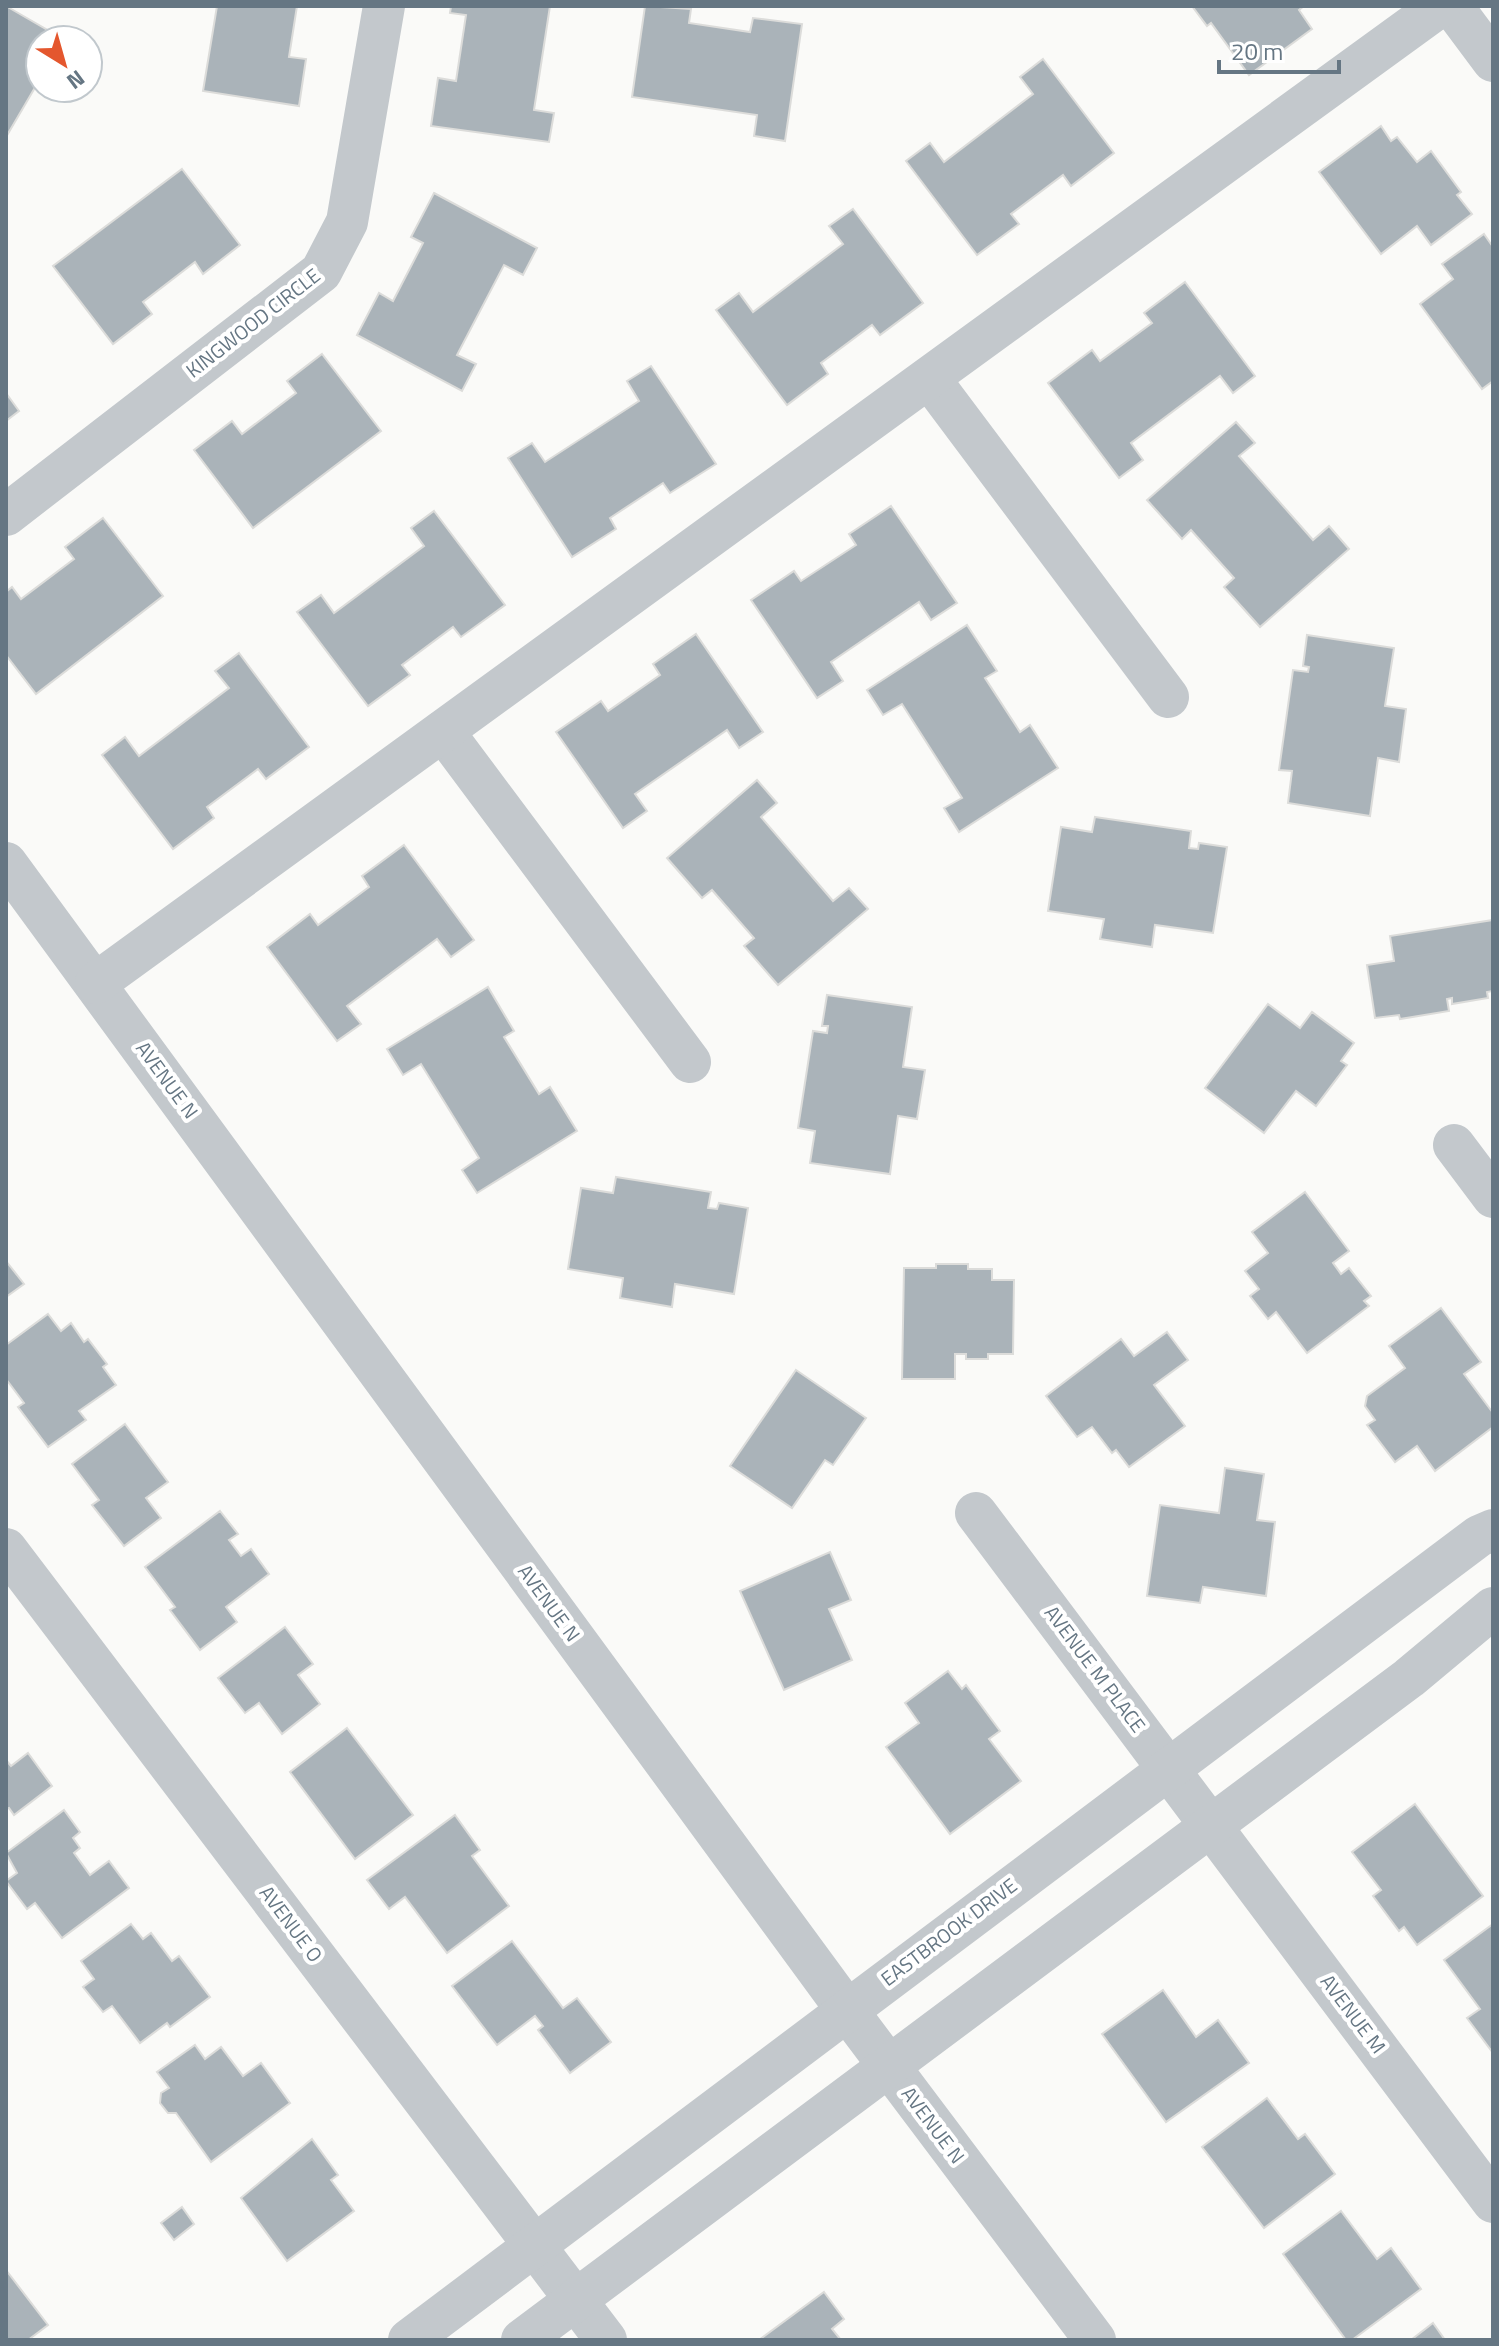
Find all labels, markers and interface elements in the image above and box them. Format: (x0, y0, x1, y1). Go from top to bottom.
north arrow (24, 24, 104, 104)
scale bar (1219, 24, 1339, 74)
text: 20 m (1231, 33, 1283, 69)
text: N (60, 62, 92, 98)
street label: KINGWOOD CIRCLE (179, 260, 327, 385)
street label: AVENUE N (129, 1034, 206, 1125)
street label: AVENUE N (511, 1557, 588, 1648)
street label: AVENUE M PLACE (1037, 1599, 1154, 1739)
street label: EASTBROOK DRIVE (874, 1870, 1023, 1993)
street label: AVENUE O (252, 1879, 331, 1969)
street label: AVENUE M (1313, 1967, 1394, 2060)
street label: AVENUE N (894, 2080, 973, 2170)

